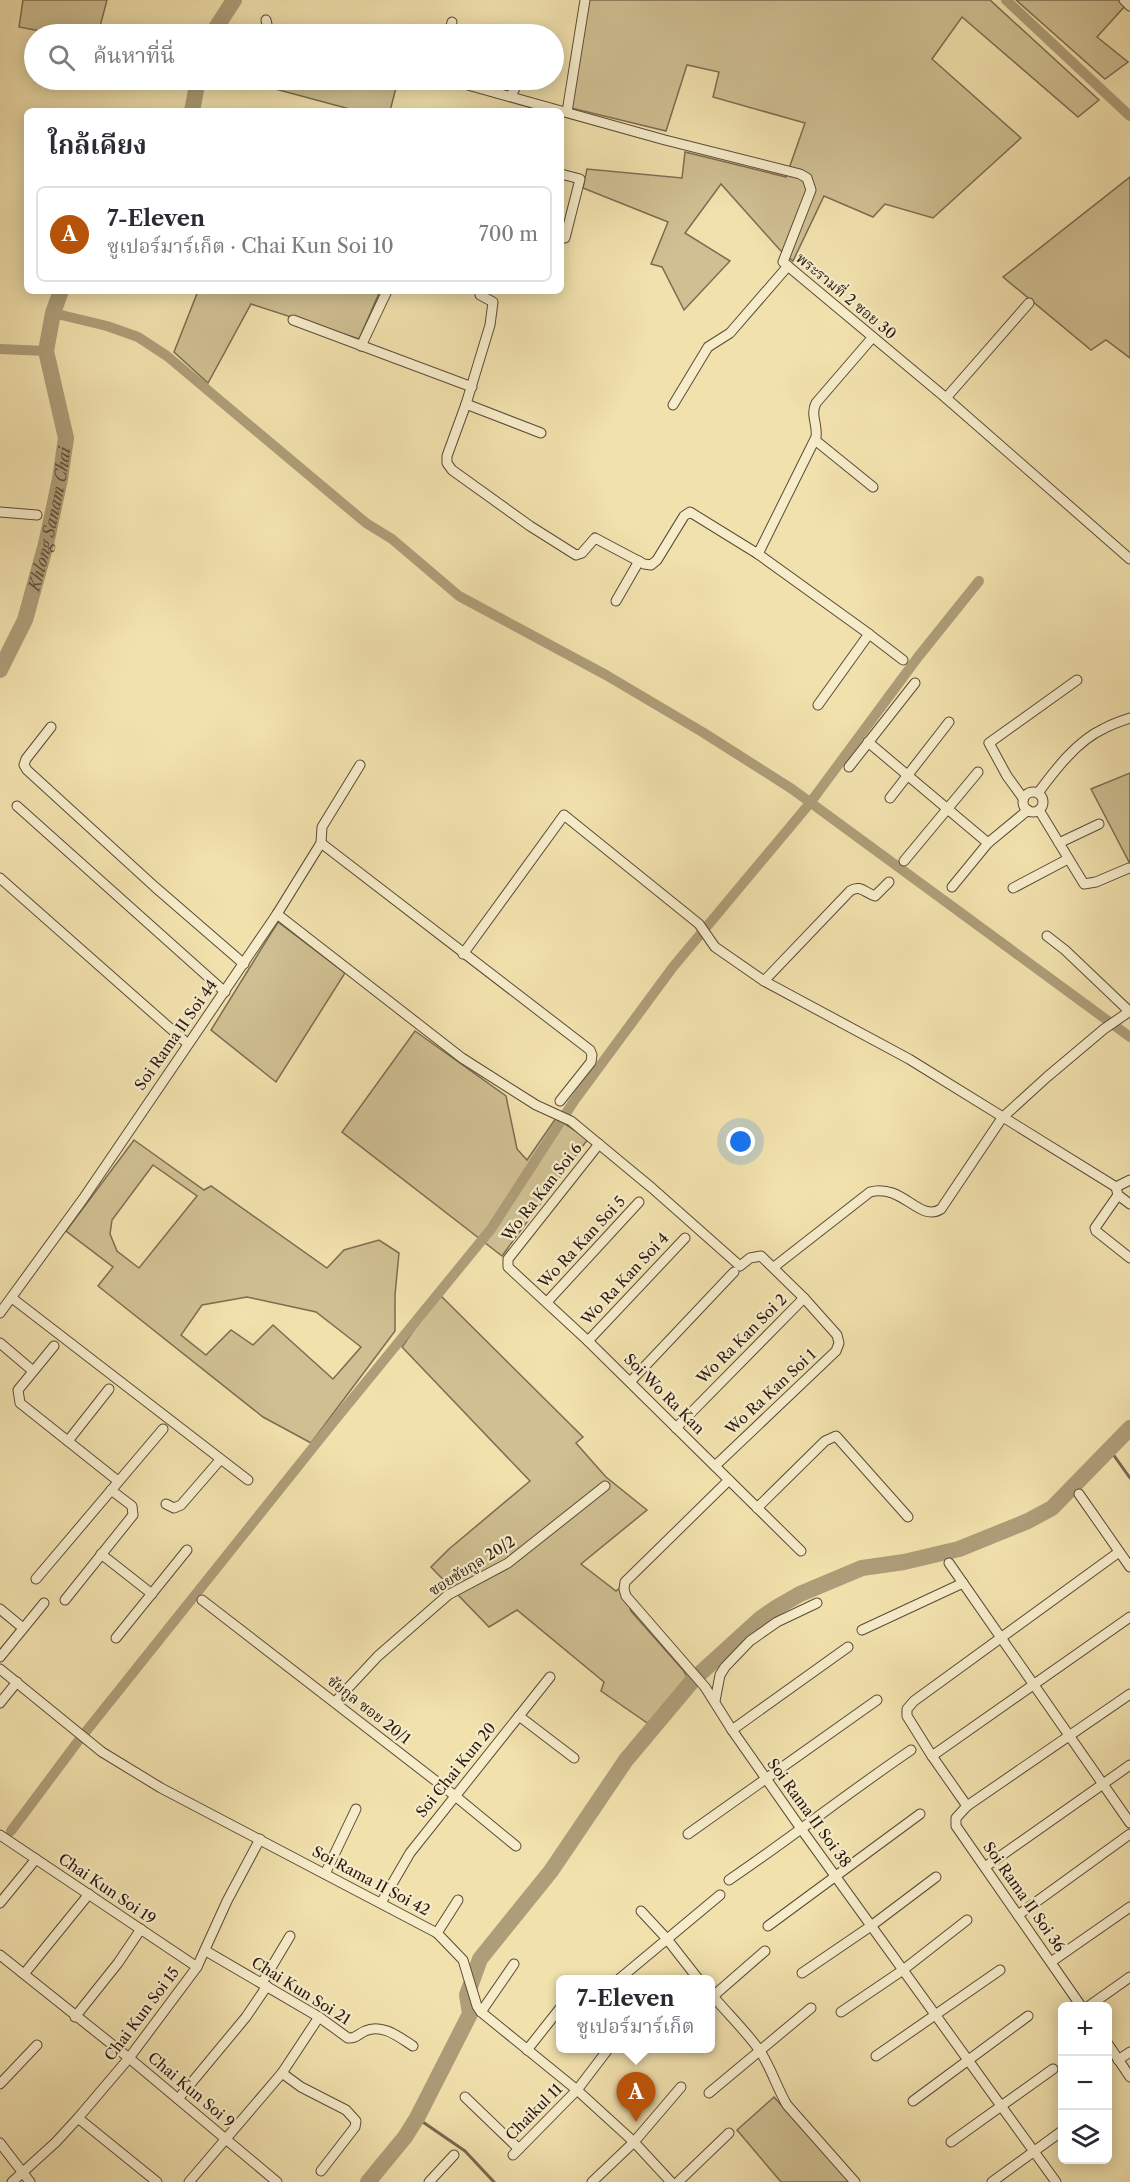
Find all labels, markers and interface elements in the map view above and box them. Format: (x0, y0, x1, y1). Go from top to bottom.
search box (24, 24, 564, 90)
icon: search (45, 41, 78, 74)
text: ค้นหาที่นี่ (93, 42, 175, 69)
text: ใกล้เคียง (48, 129, 147, 161)
text: 7-Eleven (107, 205, 205, 232)
text: A (62, 222, 77, 246)
text: 700 m (479, 222, 538, 246)
text: ซูเปอร์มาร์เก็ต · Chai Kun Soi 10 (107, 234, 394, 258)
street label: พระรามที่ 2 ซอย 30 (792, 247, 901, 343)
water label: Khlong Sanam Chai (23, 445, 75, 595)
street label: Soi Rama II Soi 44 (130, 976, 221, 1094)
your location (726, 1127, 755, 1156)
street label: Wo Ra Kan Soi 6 (497, 1139, 586, 1245)
street label: Wo Ra Kan Soi 5 (533, 1192, 629, 1292)
street label: Wo Ra Kan Soi 4 (576, 1229, 672, 1330)
street label: Wo Ra Kan Soi 2 (692, 1290, 791, 1388)
street label: Wo Ra Kan Soi 1 (721, 1344, 820, 1439)
street label: Soi Wo Ra Kan (620, 1349, 709, 1438)
street label: ซอยชัยกูล 20/2 (425, 1531, 519, 1601)
street label: ชัยกูล ซอย 20/1 (323, 1671, 415, 1749)
street label: Soi Chai Kun 20 (412, 1718, 500, 1821)
street label: Soi Rama II Soi 38 (763, 1754, 856, 1871)
street label: Soi Rama II Soi 36 (979, 1838, 1070, 1956)
street label: Soi Rama II Soi 42 (309, 1842, 433, 1920)
street label: Chai Kun Soi 19 (55, 1849, 160, 1928)
street label: Chai Kun Soi 21 (248, 1952, 355, 2029)
street label: Chai Kun Soi 15 (100, 1963, 183, 2065)
popup (556, 1975, 715, 2053)
text: 7-Eleven (577, 1985, 675, 2012)
map controls (1058, 2002, 1112, 2164)
button: + (1058, 2002, 1112, 2056)
text: ซูเปอร์มาร์เก็ต (577, 2014, 694, 2038)
street label: Chai Kun Soi 9 (144, 2048, 239, 2131)
button: − (1058, 2056, 1112, 2110)
pin: A (616, 2072, 656, 2122)
street label: Chaikul 11 (501, 2079, 566, 2144)
button: layers (1058, 2110, 1112, 2164)

